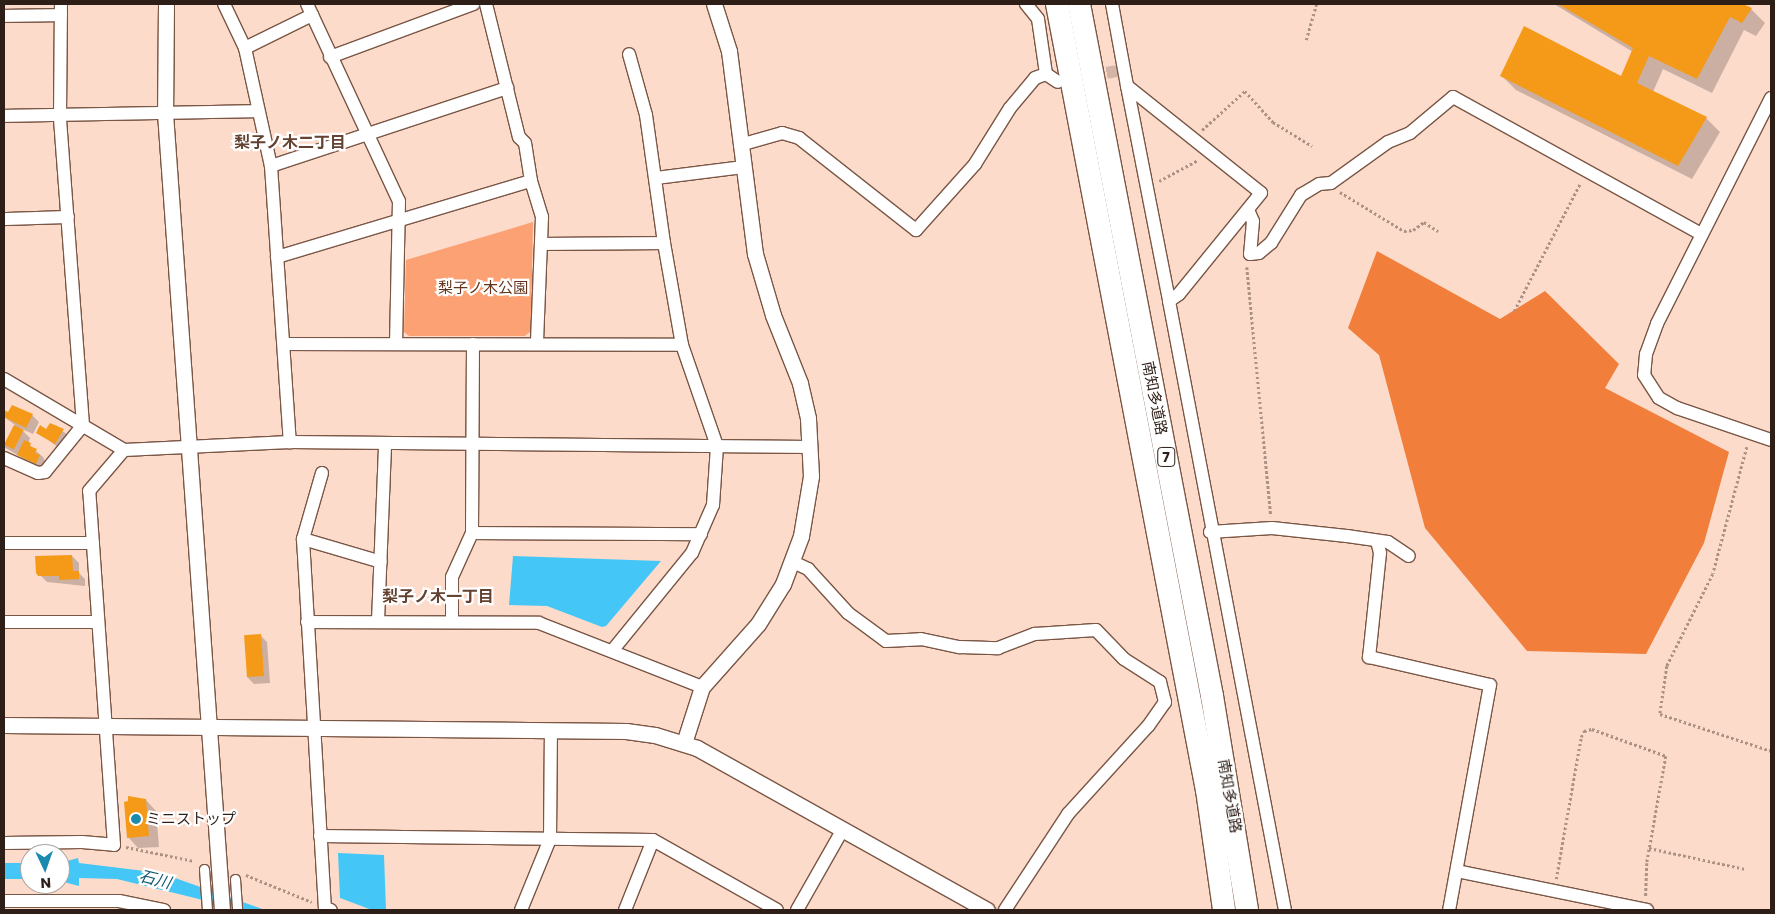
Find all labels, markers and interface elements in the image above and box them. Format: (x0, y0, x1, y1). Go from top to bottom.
district label: 梨子ノ木二丁目 (234, 133, 346, 153)
park label: 梨子ノ木公園 (438, 279, 528, 297)
street label: 南知多道路 (1139, 359, 1171, 437)
road number: 7 (1157, 446, 1175, 468)
district label: 梨子ノ木一丁目 (382, 587, 494, 607)
street label: 南知多道路 (1215, 758, 1245, 834)
place label: ミニストップ (146, 810, 236, 828)
marker: ミニストップ (130, 813, 142, 825)
north arrow (20, 844, 70, 894)
water label: 石川 (137, 867, 173, 893)
text: N (40, 873, 52, 893)

